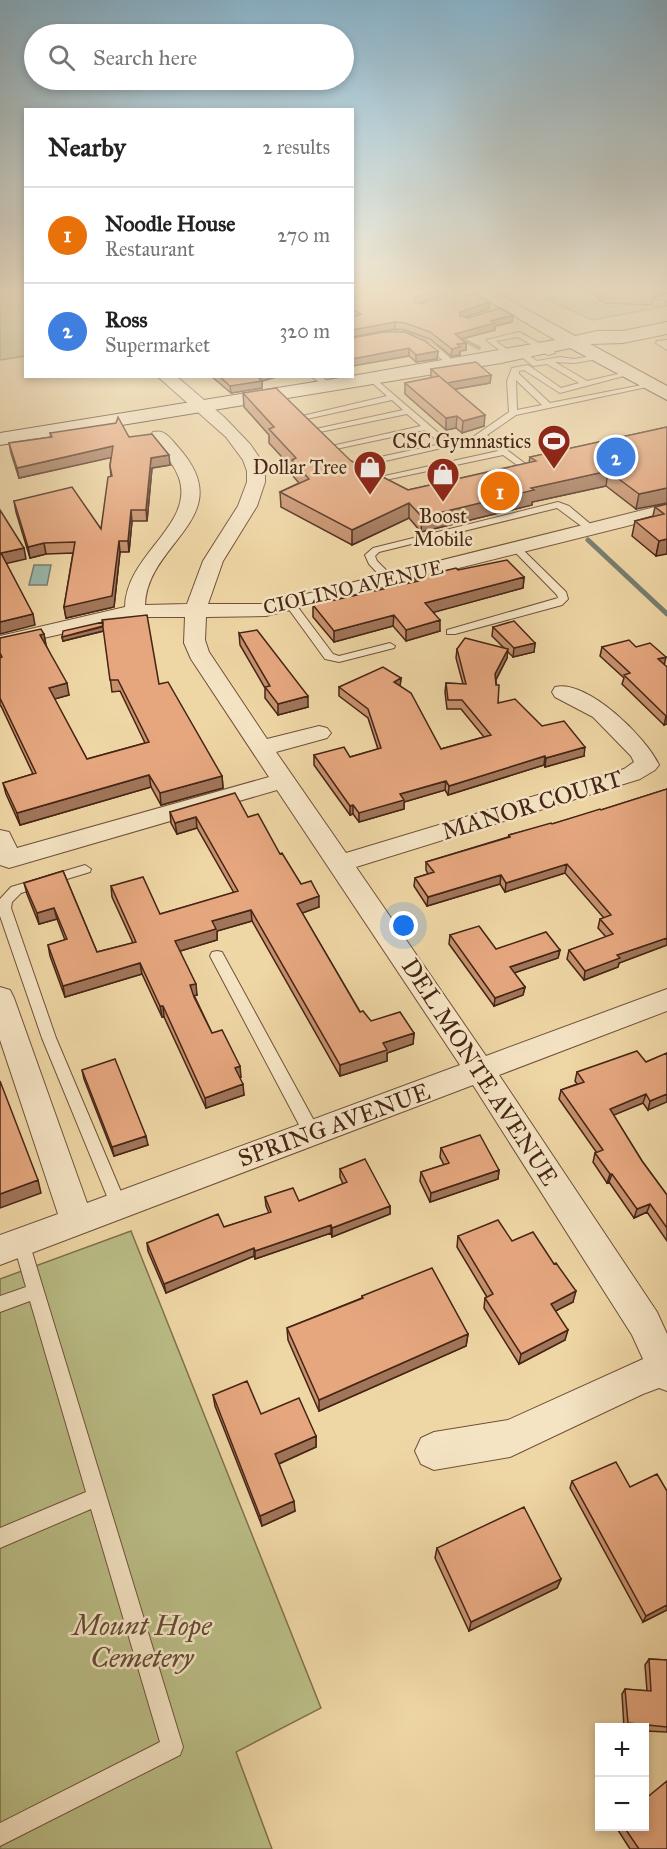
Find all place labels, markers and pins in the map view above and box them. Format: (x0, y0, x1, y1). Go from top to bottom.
sports icon: CSC Gymnastics (536, 423, 572, 470)
place label: CSC Gymnastics (392, 429, 531, 453)
pin: 2 (596, 434, 636, 480)
shop icon: Dollar Tree (352, 449, 388, 496)
place label: Dollar Tree (253, 455, 347, 479)
shop icon: Boost Mobile (425, 456, 461, 503)
pin: 1 (480, 468, 520, 514)
place label: Boost Mobile (413, 504, 473, 551)

